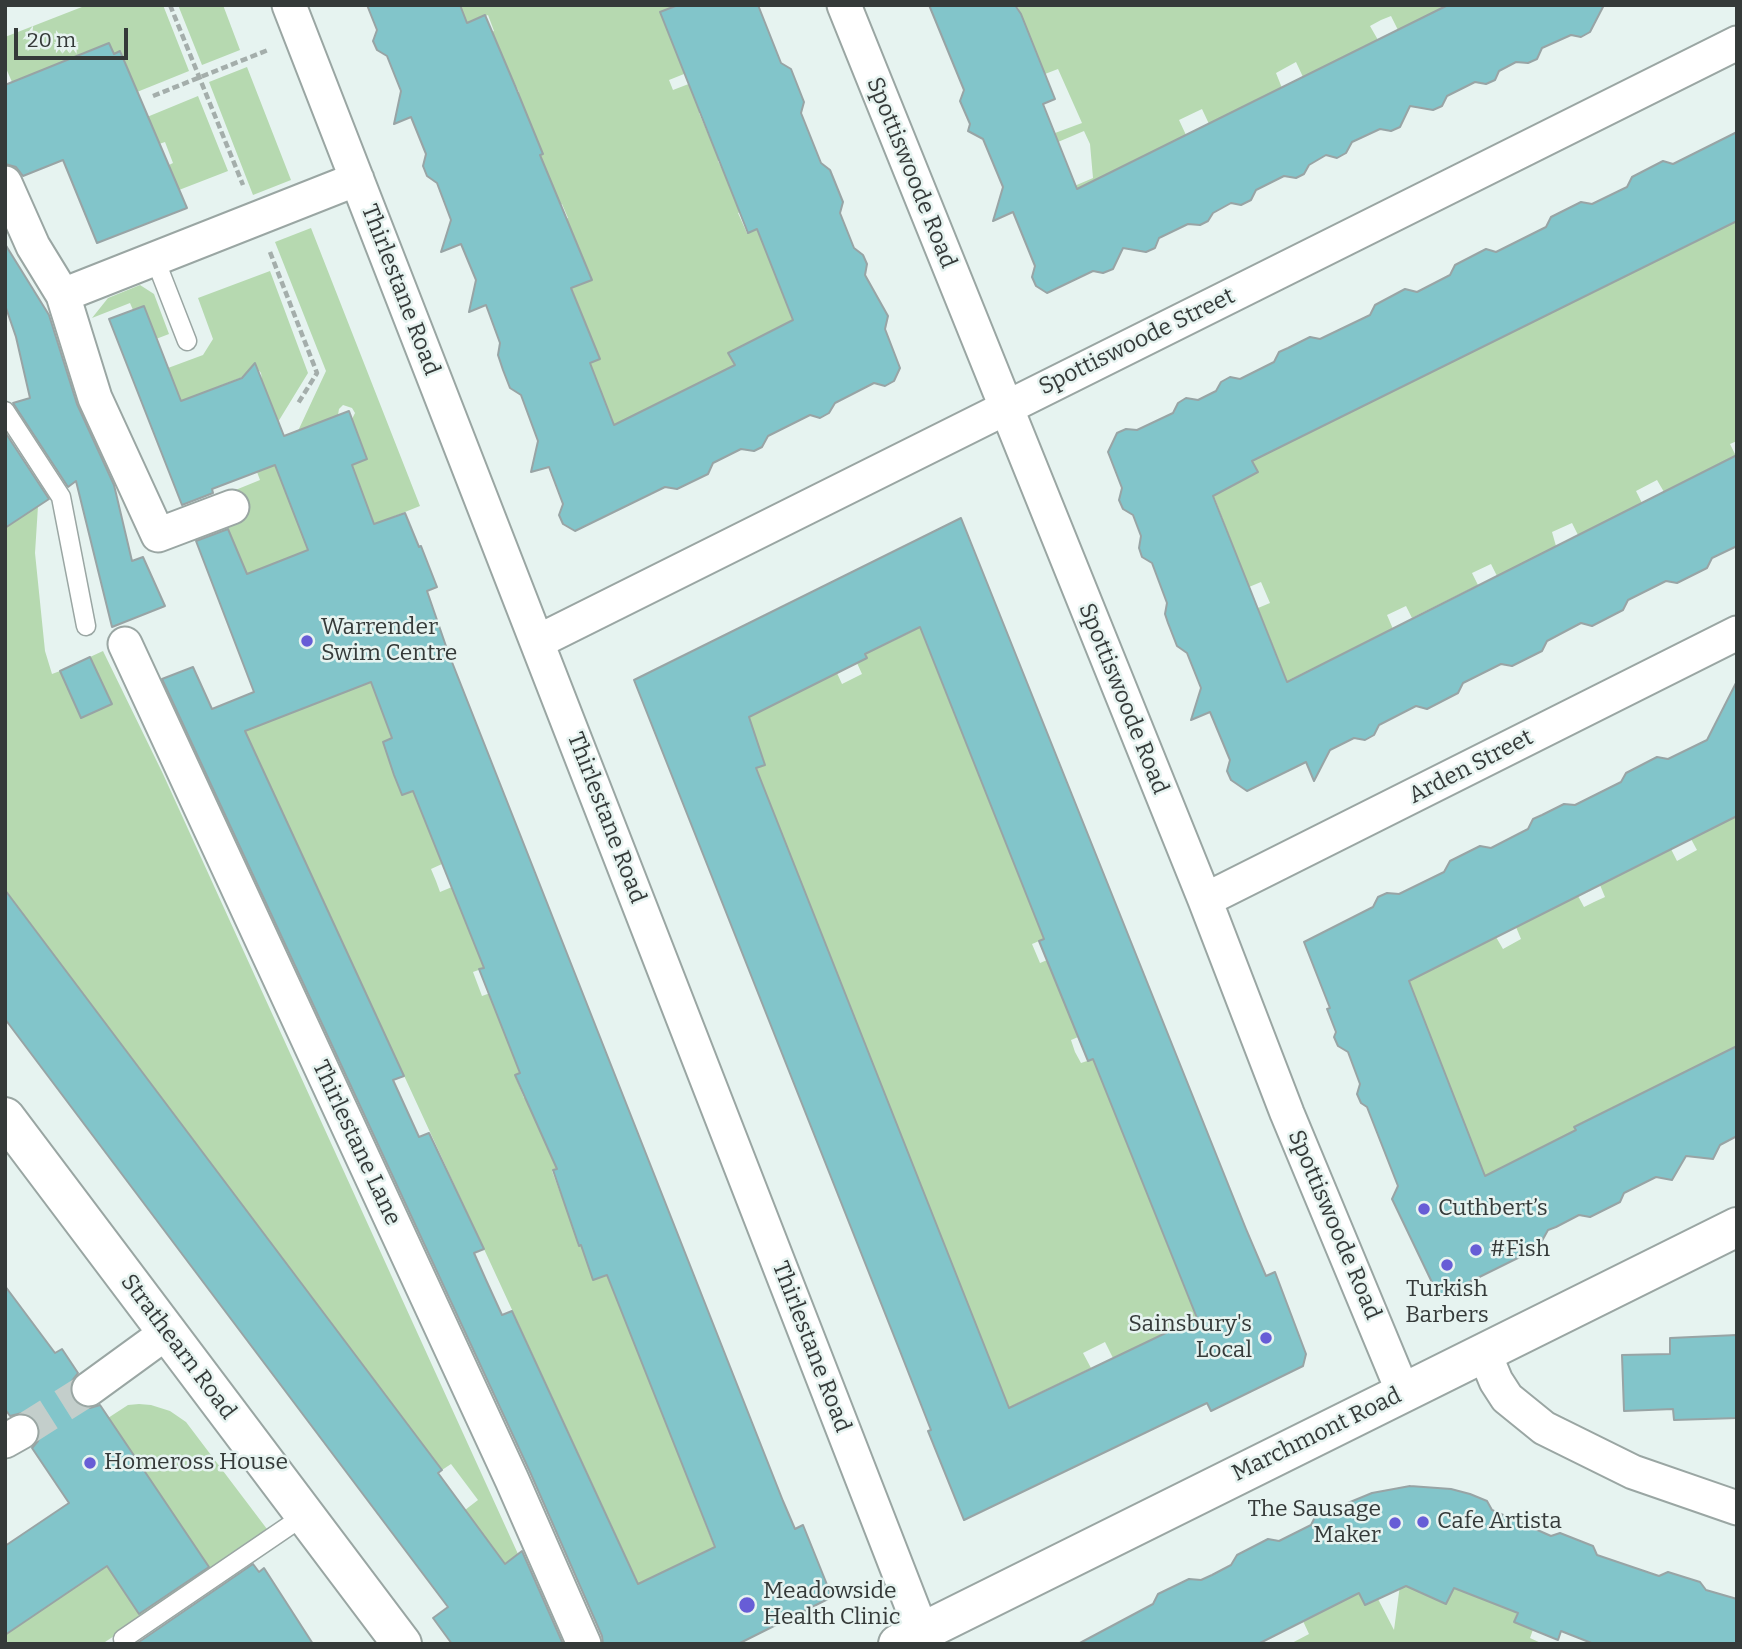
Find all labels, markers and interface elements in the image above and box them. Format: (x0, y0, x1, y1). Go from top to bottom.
scale bar (18, 14, 131, 58)
text: 20 m (27, 27, 76, 53)
street label: Spottiswoode Road (860, 74, 962, 272)
street label: Thirlestane Road (355, 201, 445, 379)
street label: Spottiswoode Street (1035, 283, 1239, 401)
street label: Spottiswoode Road (1072, 600, 1174, 798)
place label: Warrender Swim Centre (321, 614, 457, 668)
marker: Warrender Swim Centre (299, 633, 315, 649)
street label: Arden Street (1404, 724, 1538, 810)
street label: Thirlestane Road (561, 729, 651, 907)
street label: Thirlestane Lane (306, 1056, 406, 1230)
street label: Spottiswoode Road (1282, 1126, 1386, 1324)
place label: Cuthbert’s (1438, 1195, 1548, 1223)
marker: Cuthbert’s (1416, 1201, 1432, 1217)
place label: #Fish (1490, 1236, 1550, 1264)
marker: #Fish (1468, 1242, 1484, 1258)
marker: Turkish Barbers (1439, 1257, 1455, 1273)
street label: Thirlestane Road (766, 1258, 856, 1436)
street label: Strathearn Road (114, 1269, 242, 1425)
place label: Turkish Barbers (1405, 1276, 1489, 1330)
place label: Sainsbury's Local (1128, 1311, 1252, 1365)
marker: Sainsbury's Local (1258, 1330, 1274, 1346)
street label: Marchmont Road (1228, 1382, 1406, 1488)
place label: Homeross House (104, 1449, 288, 1477)
marker: Homeross House (82, 1455, 98, 1471)
place label: The Sausage Maker (1248, 1496, 1381, 1550)
place label: Cafe Artista (1437, 1508, 1562, 1536)
marker: Cafe Artista (1415, 1514, 1431, 1530)
marker: The Sausage Maker (1387, 1515, 1403, 1531)
place label: Meadowside Health Clinic (763, 1578, 901, 1632)
marker: Meadowside Health Clinic (737, 1595, 757, 1615)

